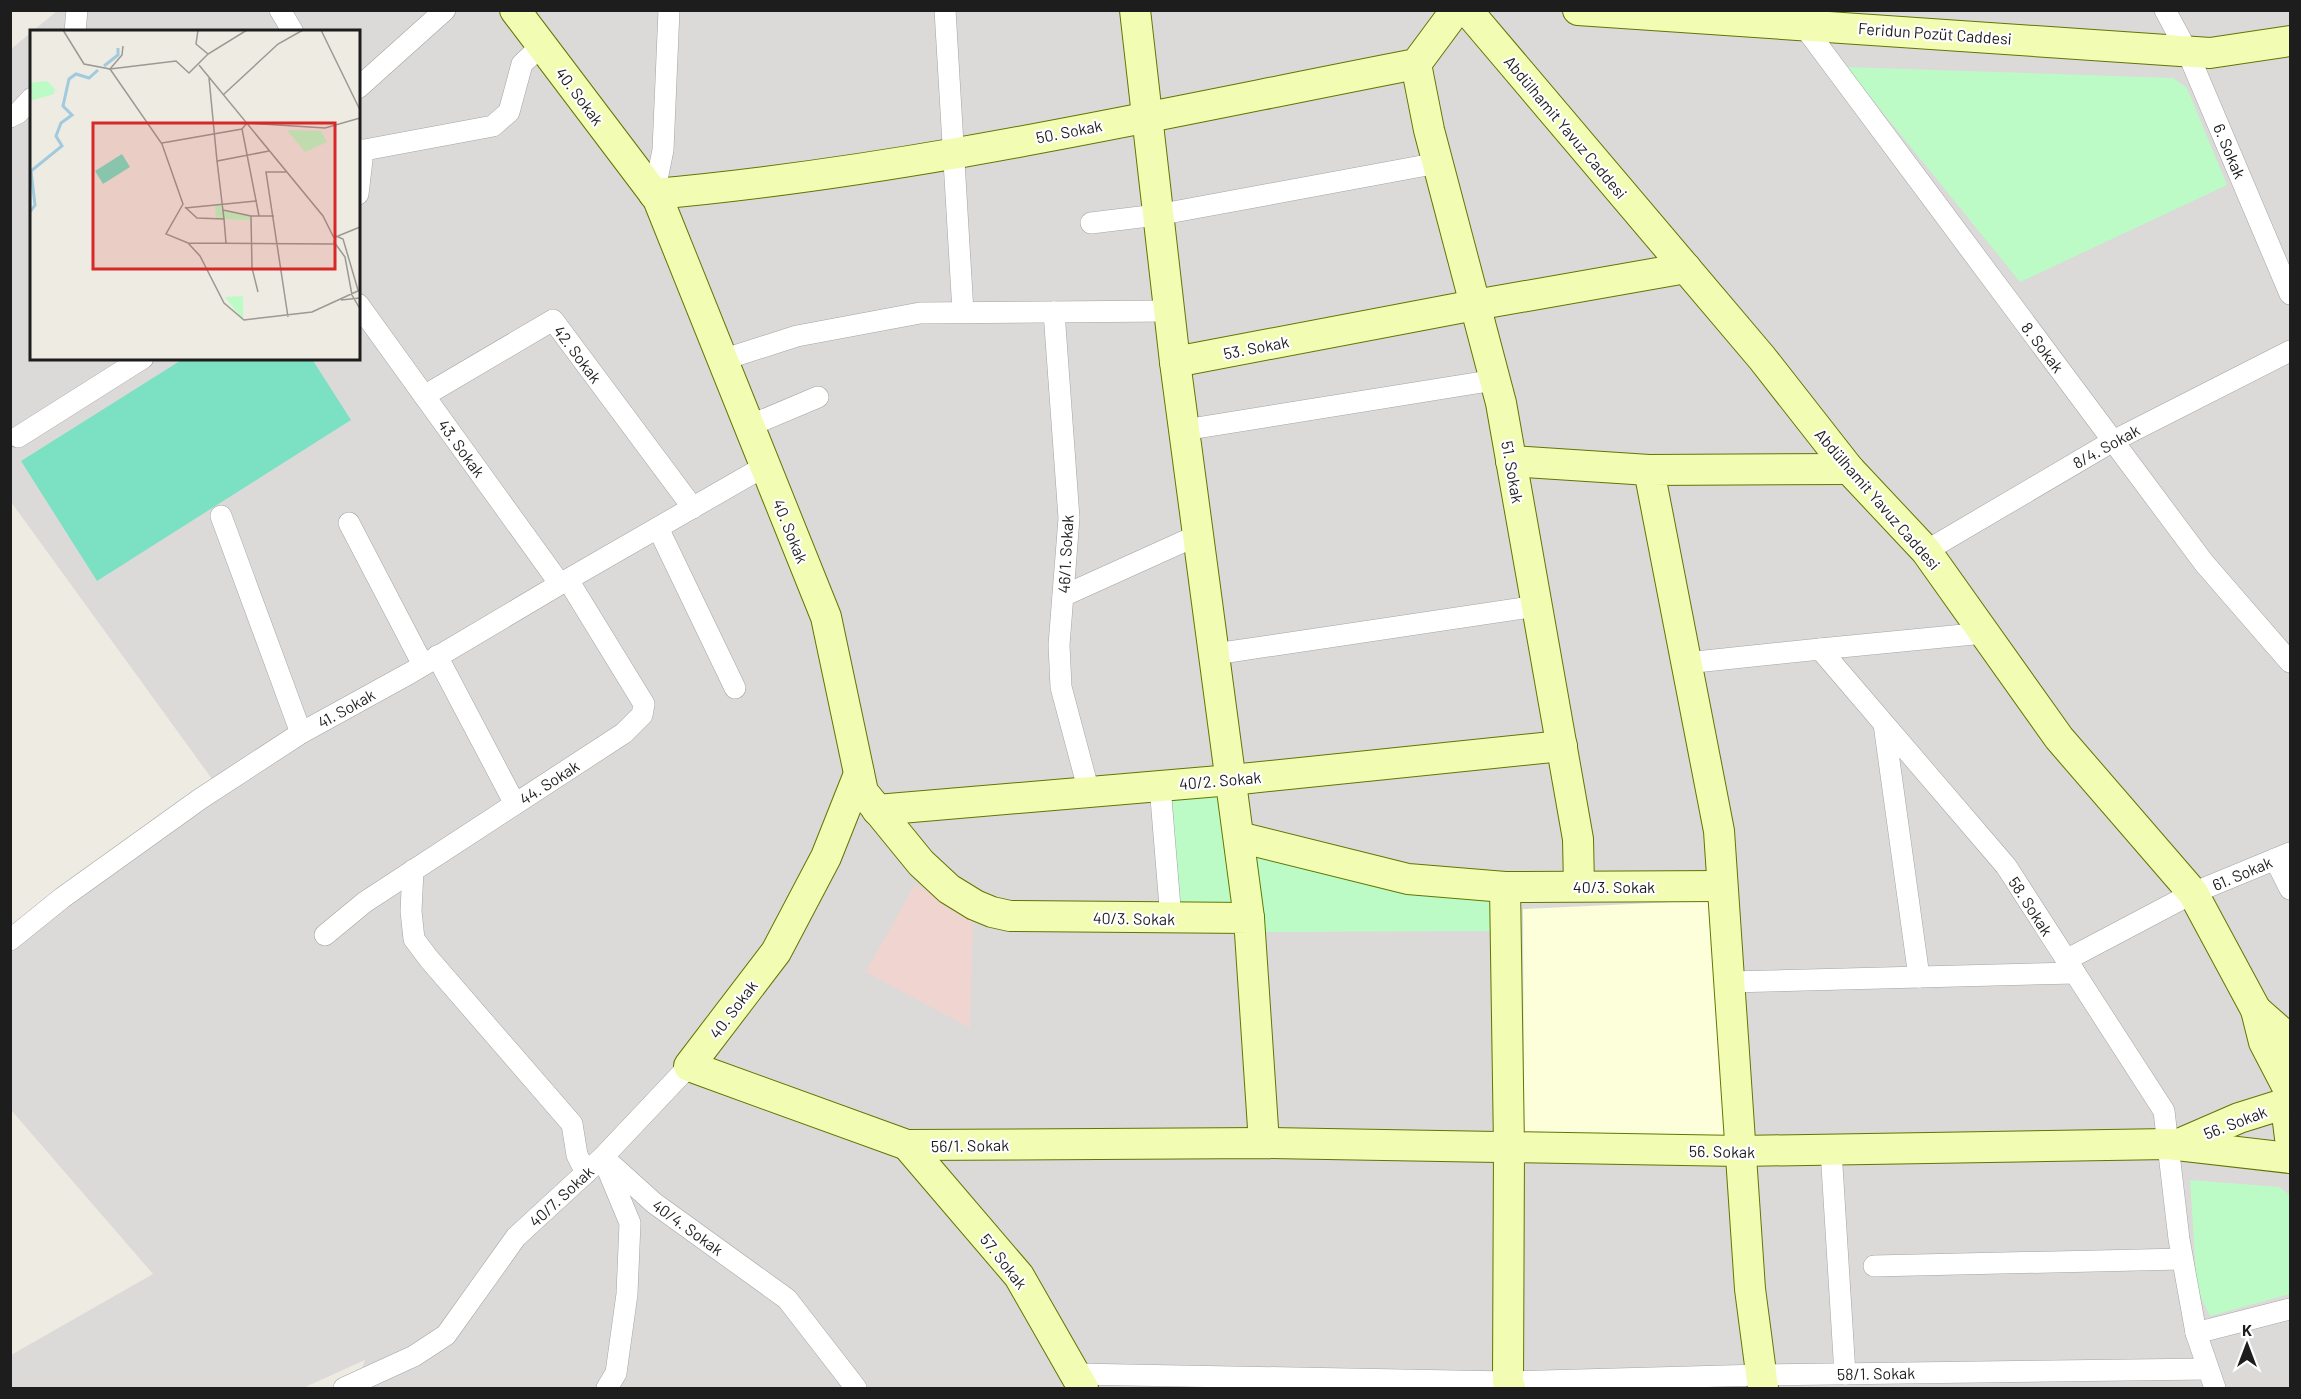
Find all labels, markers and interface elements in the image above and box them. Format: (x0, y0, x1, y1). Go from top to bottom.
street label: Feridun Pozüt Caddesi (1857, 18, 2013, 48)
inset map (30, 30, 360, 360)
street label: Abdülhamit Yavuz Caddesi (1501, 52, 1631, 202)
street label: 40. Sokak (552, 63, 608, 129)
street label: 50. Sokak (1034, 115, 1104, 147)
street label: 6. Sokak (2210, 121, 2250, 181)
street label: 8. Sokak (2018, 318, 2068, 376)
street label: 42. Sokak (550, 321, 606, 387)
street label: 53. Sokak (1222, 331, 1290, 363)
street label: 43. Sokak (435, 415, 489, 481)
street label: 8/4. Sokak (2069, 420, 2143, 472)
street label: Abdülhamit Yavuz Caddesi (1811, 425, 1945, 573)
street label: 51. Sokak (1498, 439, 1528, 505)
street label: 40. Sokak (770, 496, 812, 566)
street label: 46/1. Sokak (1053, 514, 1077, 594)
street label: 41. Sokak (314, 684, 378, 732)
street label: 44. Sokak (516, 756, 582, 808)
street label: 40/2. Sokak (1178, 767, 1262, 793)
street label: 61. Sokak (2209, 852, 2275, 894)
street label: 58. Sokak (2005, 873, 2057, 939)
street label: 40/3. Sokak (1573, 877, 1655, 896)
street label: 40/3. Sokak (1093, 908, 1175, 928)
street label: 40. Sokak (705, 976, 761, 1042)
street label: 56. Sokak (2201, 1101, 2269, 1143)
street label: 56/1. Sokak (931, 1135, 1009, 1155)
street label: 56. Sokak (1689, 1141, 1755, 1161)
street label: 40/7. Sokak (525, 1161, 597, 1231)
street label: 40/4. Sokak (649, 1195, 727, 1259)
street label: 57. Sokak (977, 1230, 1031, 1292)
north arrow (2217, 1315, 2277, 1375)
text: K (2242, 1320, 2252, 1339)
street label: 58/1. Sokak (1837, 1363, 1915, 1383)

